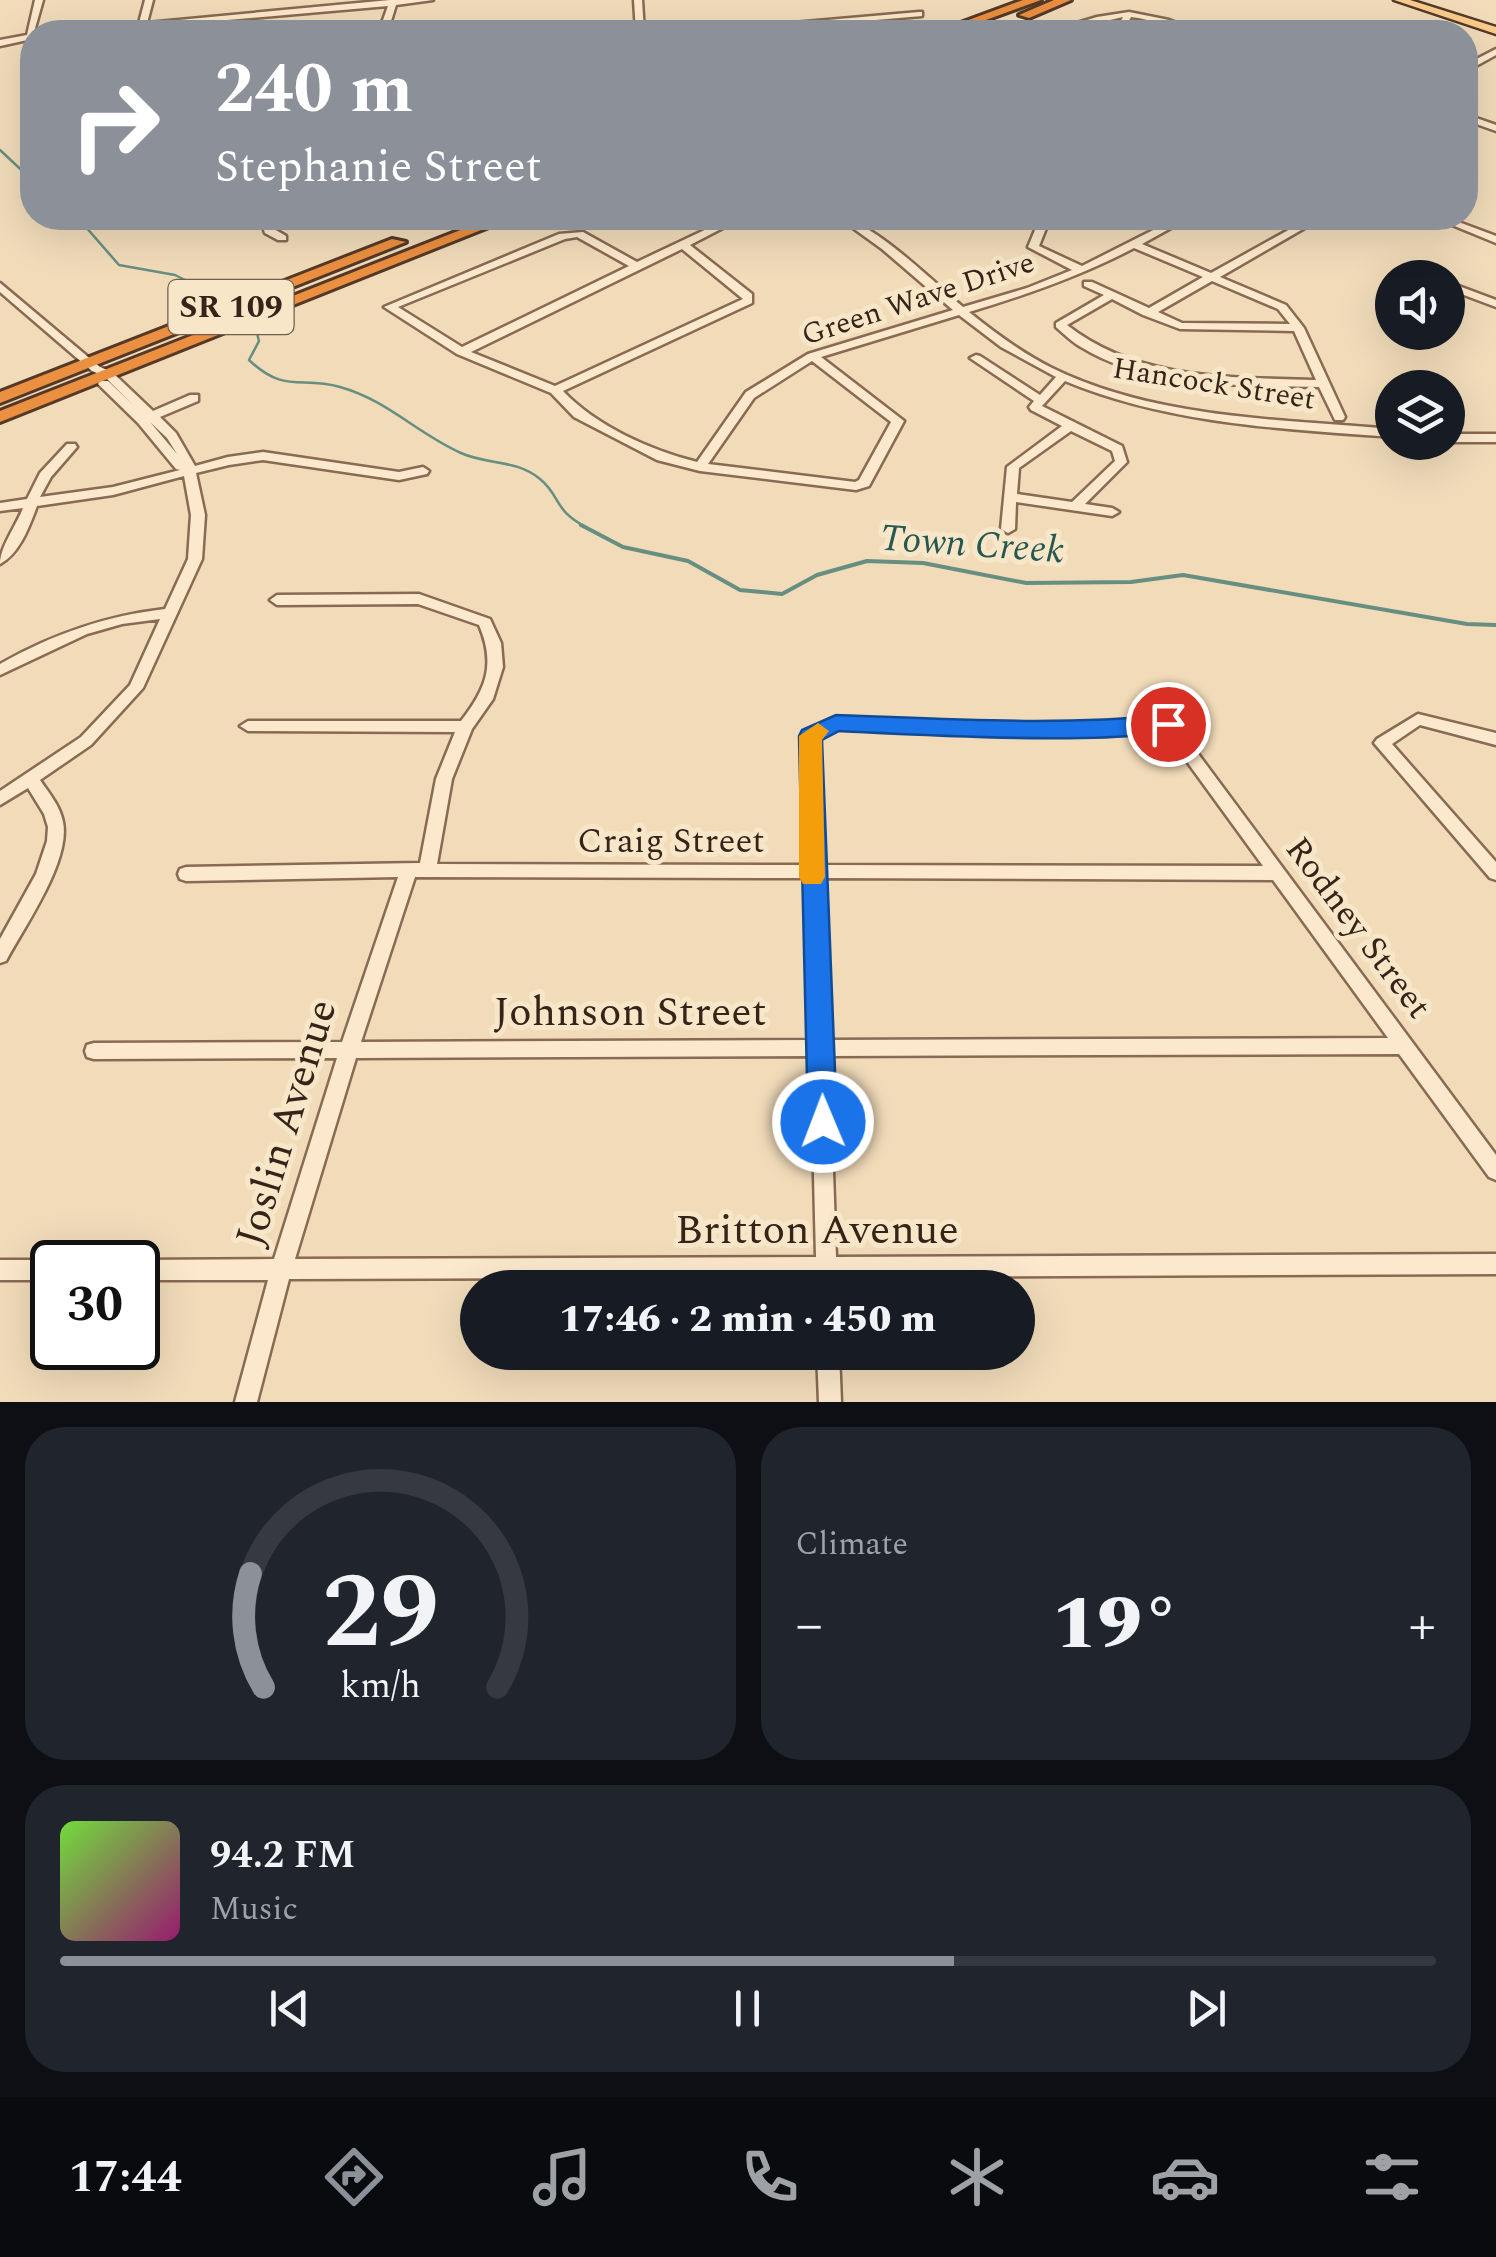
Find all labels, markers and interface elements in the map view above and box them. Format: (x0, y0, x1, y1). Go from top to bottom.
text: 240 m (215, 37, 413, 143)
icon: right (50, 60, 180, 190)
text: Stephanie Street (215, 133, 542, 202)
street label: Green Wave Drive (796, 240, 1040, 358)
map controls (1375, 260, 1465, 460)
button: sound (1375, 260, 1465, 350)
road number: SR 109 (168, 280, 294, 334)
street label: Hancock Street (1109, 345, 1319, 423)
button: layers (1375, 370, 1465, 460)
water label: Town Creek (878, 510, 1066, 580)
pin (1126, 682, 1211, 767)
icon: arrive (1141, 697, 1196, 752)
street label: Craig Street (577, 815, 765, 868)
street label: Rodney Street (1272, 826, 1444, 1030)
street label: Johnson Street (493, 981, 767, 1044)
street label: Joslin Avenue (220, 992, 354, 1254)
position arrow (771, 1070, 875, 1174)
street label: Britton Avenue (675, 1199, 959, 1262)
speed limit sign: 30 (30, 1240, 160, 1370)
text: 17:46 · 2 min · 450 m (559, 1291, 936, 1349)
text: Climate (796, 1520, 908, 1569)
text: 29 (322, 1535, 439, 1693)
text: 19° (1052, 1568, 1180, 1682)
text: − (796, 1584, 823, 1667)
text: + (1408, 1584, 1436, 1667)
text: km/h (340, 1659, 420, 1714)
text: 94.2 FM (210, 1827, 355, 1885)
text: Music (210, 1885, 298, 1934)
icon: previous (262, 1981, 317, 2036)
icon: pause (720, 1981, 775, 2036)
icon: next (1179, 1981, 1234, 2036)
icon: directions (319, 2142, 389, 2212)
icon: music (527, 2142, 597, 2212)
icon: phone (735, 2142, 805, 2212)
icon: climate (942, 2142, 1012, 2212)
icon: car (1150, 2142, 1220, 2212)
icon: filters (1357, 2142, 1427, 2212)
text: 17:44 (69, 2143, 182, 2212)

